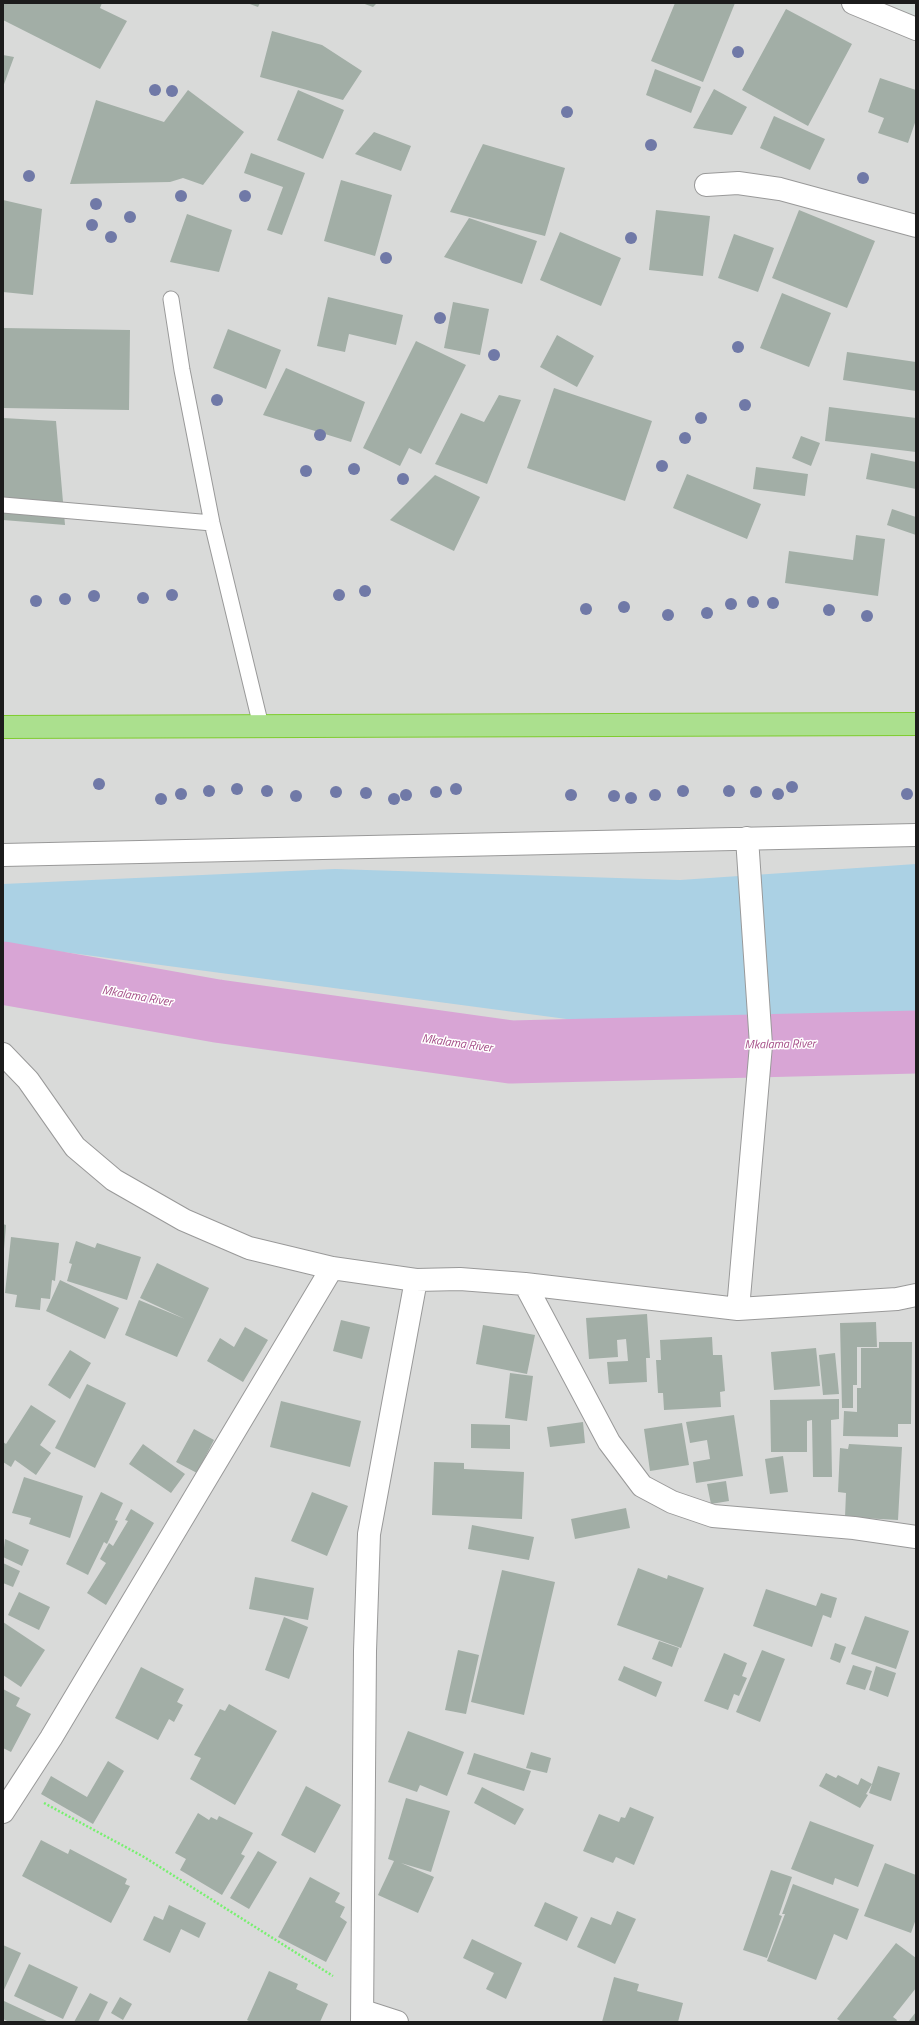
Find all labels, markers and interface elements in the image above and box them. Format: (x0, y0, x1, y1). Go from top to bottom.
water label: Mkalama River (101, 984, 173, 1010)
water label: Mkalama River (421, 1032, 493, 1056)
water label: Mkalama River (744, 1037, 816, 1053)

